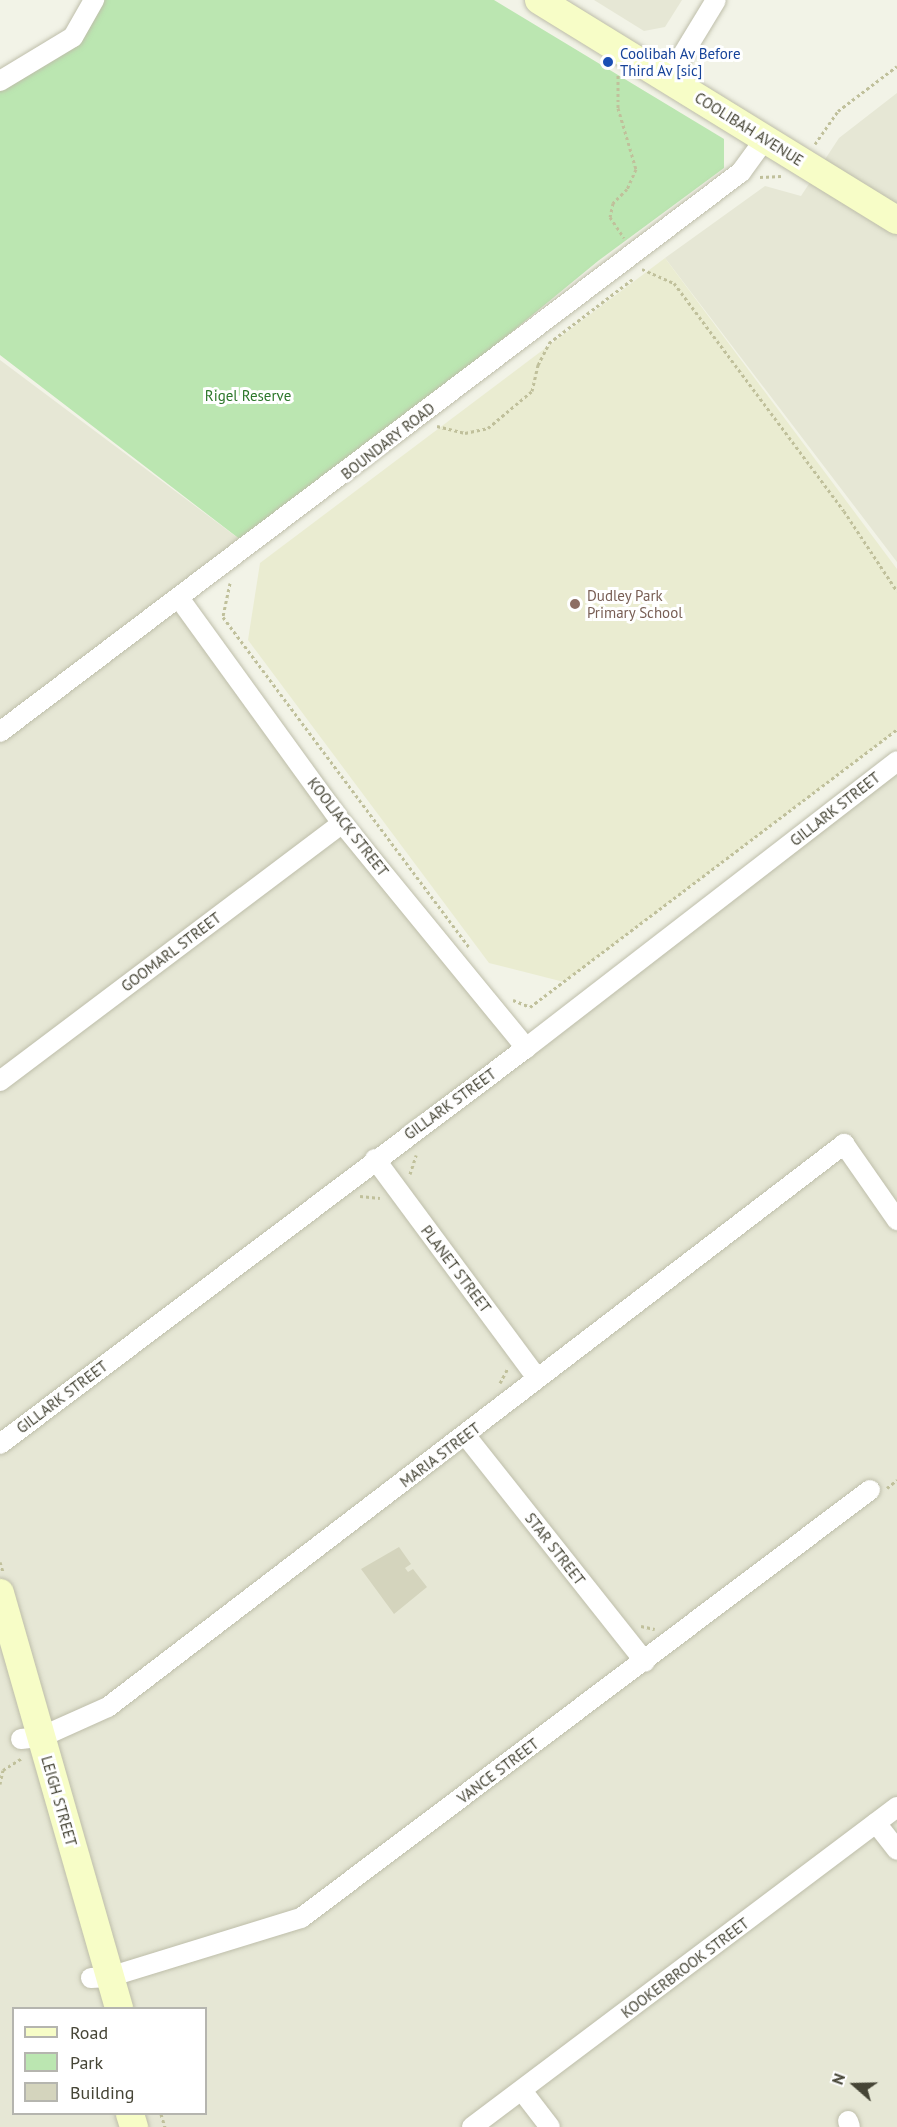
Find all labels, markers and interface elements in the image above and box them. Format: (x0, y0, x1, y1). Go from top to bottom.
place label: Coolibah Av Before Third Av [sic] (620, 44, 742, 79)
marker: Coolibah Av Before Third Av [sic] (601, 55, 615, 69)
street label: COOLIBAH AVENUE (691, 88, 807, 170)
park label: Rigel Reserve (205, 387, 291, 405)
street label: BOUNDARY ROAD (337, 399, 439, 483)
place label: Dudley Park Primary School (587, 586, 683, 621)
marker: Dudley Park Primary School (568, 597, 582, 611)
street label: GILLARK STREET (786, 768, 884, 850)
street label: KOOLJACK STREET (304, 774, 392, 880)
street label: GOOMARL STREET (117, 909, 225, 995)
street label: GILLARK STREET (400, 1065, 500, 1143)
street label: PLANET STREET (417, 1222, 495, 1316)
street label: GILLARK STREET (13, 1357, 111, 1437)
street label: MARIA STREET (396, 1419, 484, 1491)
street label: STAR STREET (521, 1509, 589, 1589)
street label: VANCE STREET (454, 1735, 542, 1807)
street label: LEIGH STREET (38, 1754, 80, 1848)
street label: KOOKERBROOK STREET (618, 1914, 752, 2022)
legend (12, 2007, 207, 2115)
text: Road (70, 2021, 108, 2044)
text: Park (70, 2051, 103, 2074)
north arrow (825, 2055, 885, 2115)
text: N (827, 2070, 849, 2087)
text: Building (70, 2081, 134, 2104)

